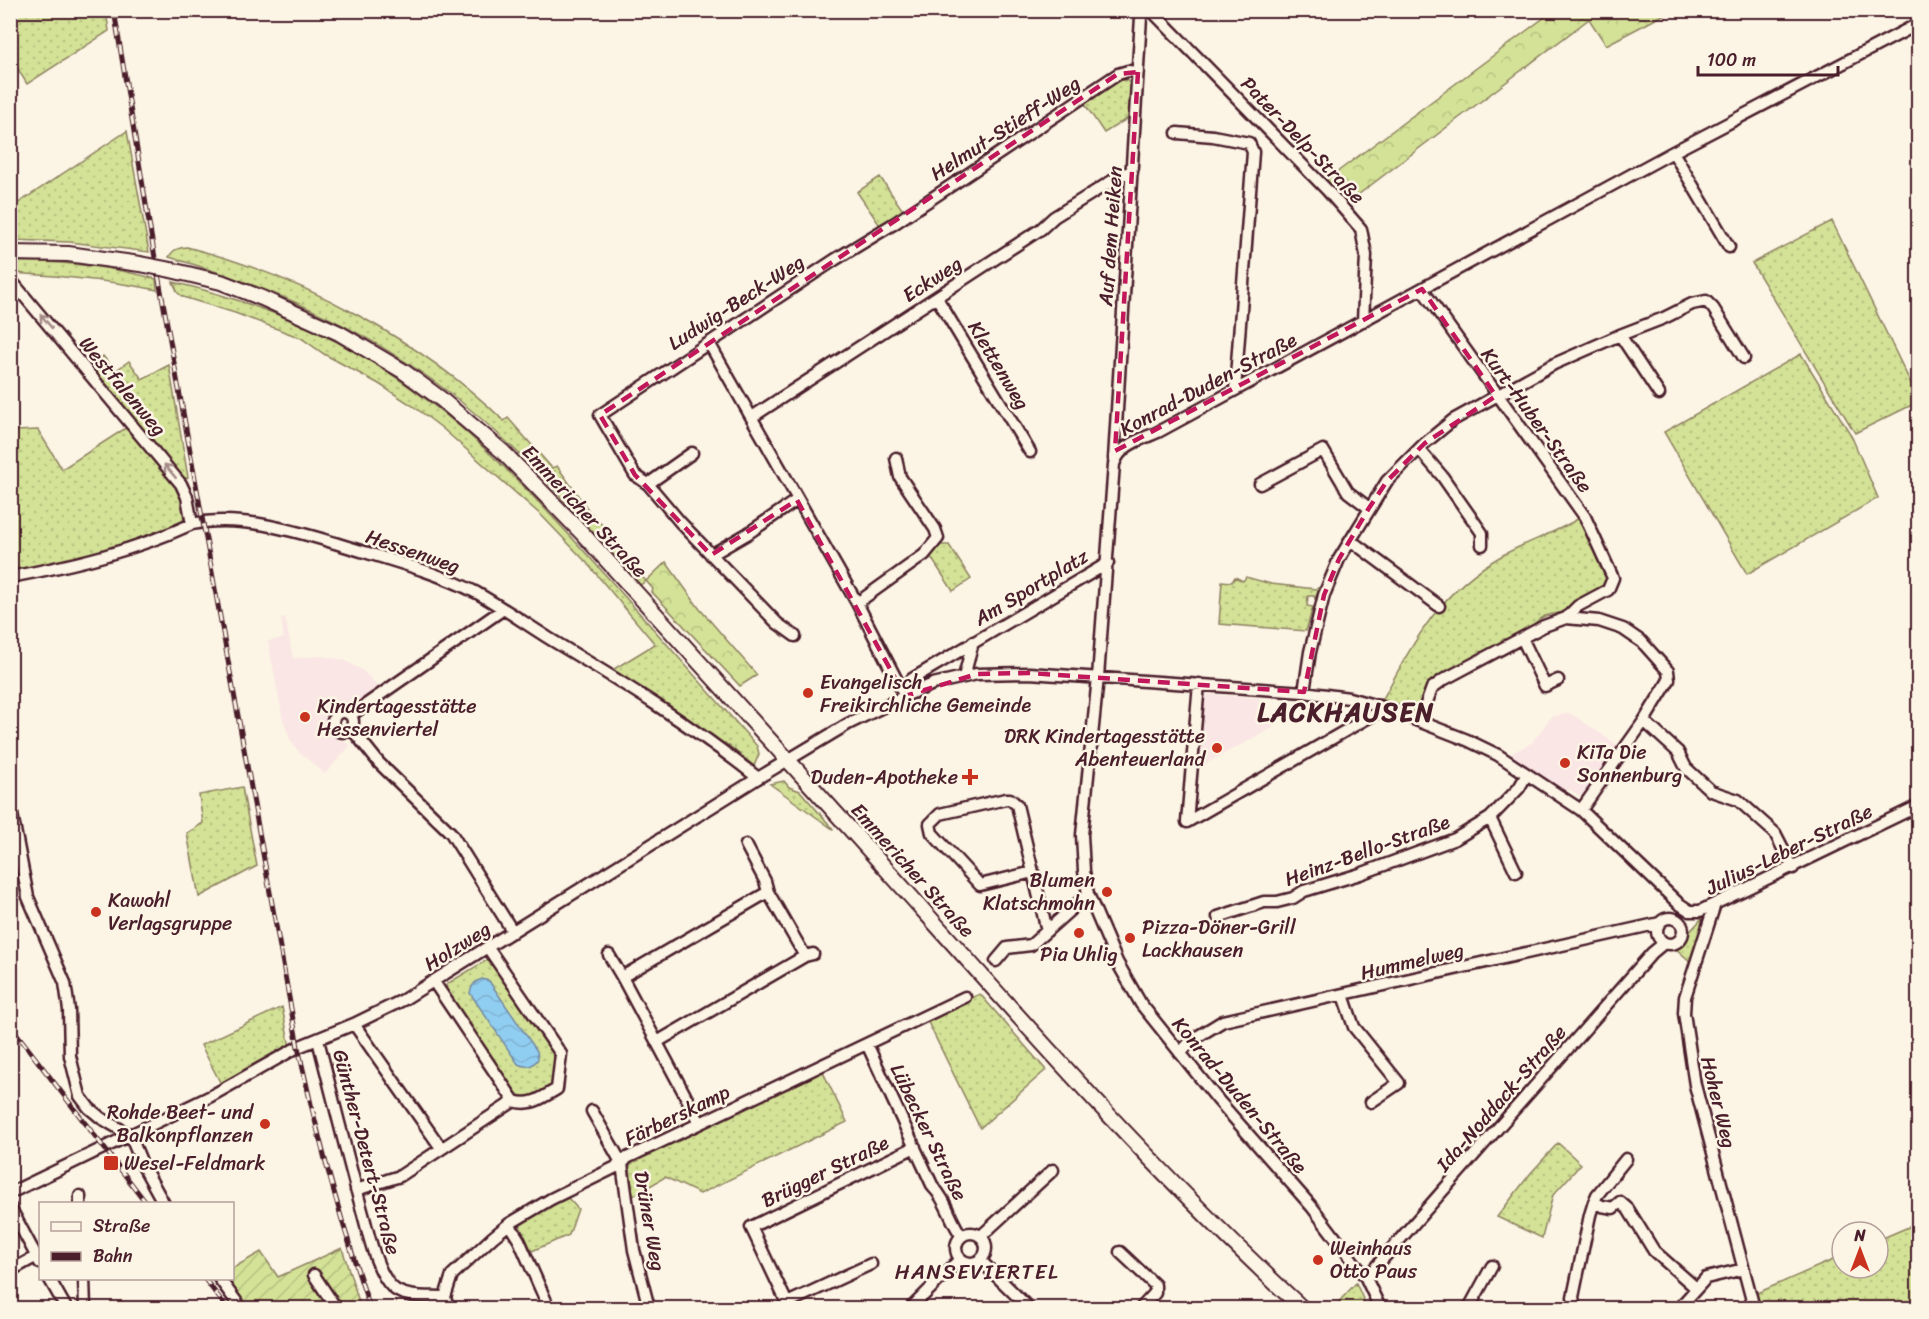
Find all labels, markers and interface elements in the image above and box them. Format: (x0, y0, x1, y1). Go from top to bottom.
scale bar (1698, 39, 1838, 77)
text: 100 m (1707, 44, 1756, 76)
street label: Helmut-Stieff-Weg (923, 66, 1088, 190)
street label: Pater-Delp-Straße (1232, 68, 1373, 213)
street label: Auf dem Heiken (1088, 165, 1133, 308)
street label: Ludwig-Beck-Weg (661, 245, 812, 360)
street label: Eckweg (895, 247, 969, 312)
one-way arrow (39, 313, 52, 329)
street label: Klettenweg (958, 314, 1039, 417)
street label: Konrad-Duden-Straße (1113, 323, 1304, 446)
street label: Westfalenweg (70, 328, 175, 445)
street label: Kurt-Huber-Straße (1471, 340, 1602, 501)
street label: Emmericher Straße (513, 436, 656, 587)
one-way arrow (164, 463, 177, 479)
street label: Hessenweg (361, 519, 465, 584)
street label: Am Sportplatz (966, 539, 1096, 636)
place label: Evangelisch Freikirchliche Gemeinde (820, 665, 1031, 723)
marker: Evangelisch Freikirchliche Gemeinde (801, 686, 815, 700)
place label: Kindertagesstätte Hessenviertel (317, 689, 477, 747)
district label: LACKHAUSEN (1257, 689, 1435, 735)
marker: Kindertagesstätte Hessenviertel (298, 710, 312, 724)
place label: DRK Kindertagesstätte Abenteuerland (1004, 719, 1206, 777)
place label: KiTa Die Sonnenburg (1577, 735, 1682, 793)
marker: DRK Kindertagesstätte Abenteuerland (1210, 741, 1224, 755)
marker: KiTa Die Sonnenburg (1558, 756, 1572, 770)
place label: Duden-Apotheke (810, 760, 958, 795)
marker: Duden-Apotheke (963, 770, 977, 784)
street label: Emmericher Straße (842, 794, 983, 946)
street label: Julius-Leber-Straße (1699, 794, 1879, 906)
street label: Heinz-Bello-Straße (1279, 804, 1455, 897)
place label: Blumen Klatschmohn (983, 863, 1095, 921)
place label: Kawohl Verlagsgruppe (108, 883, 232, 941)
marker: Blumen Klatschmohn (1100, 885, 1114, 899)
marker: Kawohl Verlagsgruppe (89, 905, 103, 919)
place label: Pizza-Döner-Grill Lackhausen (1142, 910, 1297, 968)
street label: Holzweg (417, 912, 498, 981)
marker: Pia Uhlig (1072, 926, 1086, 940)
marker: Pizza-Döner-Grill Lackhausen (1123, 931, 1137, 945)
street label: Hummelweg (1357, 933, 1467, 990)
place label: Pia Uhlig (1040, 937, 1118, 972)
street label: Konrad-Duden-Straße (1163, 1009, 1317, 1182)
street label: Ida-Noddack-Straße (1427, 1017, 1576, 1181)
street label: Günther-Detert-Straße (322, 1045, 411, 1259)
street label: Hoher Weg (1690, 1052, 1747, 1152)
street label: Lübecker Straße (880, 1058, 977, 1207)
street label: Färberskamp (618, 1075, 737, 1156)
place label: Rohde Beet- und Balkonpflanzen (107, 1095, 254, 1153)
marker: Rohde Beet- und Balkonpflanzen (258, 1117, 272, 1131)
street label: Brügger Straße (755, 1125, 895, 1218)
place label: Wesel-Feldmark (124, 1146, 266, 1181)
marker: Wesel-Feldmark (102, 1154, 120, 1172)
street label: Drüner Weg (623, 1168, 676, 1274)
legend (39, 1202, 234, 1280)
text: Straße (93, 1210, 150, 1242)
north arrow (1830, 1220, 1890, 1280)
text: N (1853, 1221, 1866, 1250)
place label: Weinhaus Otto Paus (1330, 1231, 1418, 1289)
text: Bahn (93, 1240, 133, 1272)
district label: HANSEVIERTEL (895, 1253, 1059, 1291)
marker: Weinhaus Otto Paus (1311, 1253, 1325, 1267)

